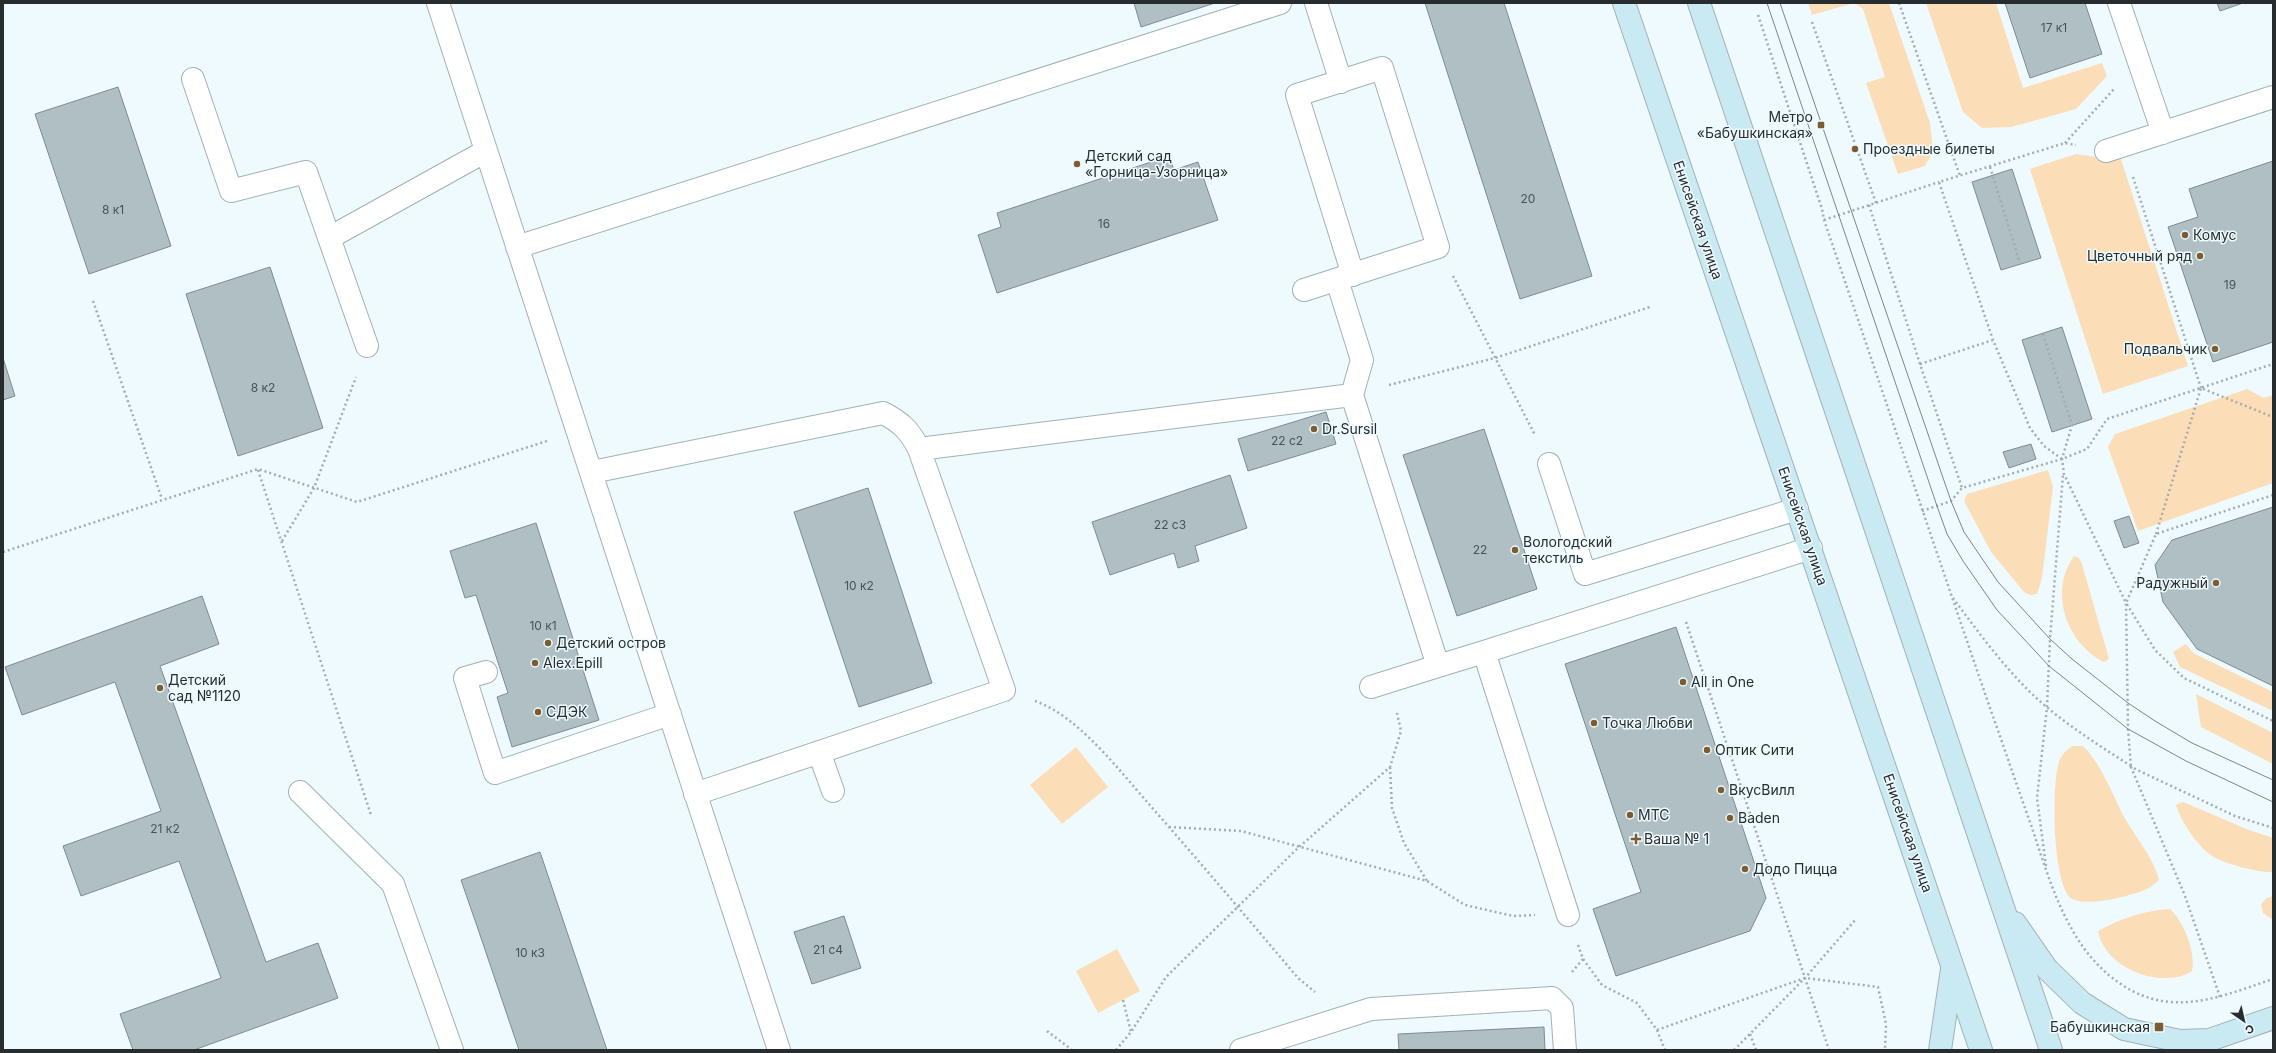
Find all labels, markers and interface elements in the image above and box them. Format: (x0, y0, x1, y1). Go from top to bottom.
house number: 17 к1 (2041, 20, 2067, 35)
place label: Метро «Бабушкинская» (1697, 108, 1813, 141)
marker: Метро «Бабушкинская» (1816, 120, 1826, 130)
place label: Проездные билеты (1863, 140, 1995, 157)
marker: Проездные билеты (1850, 144, 1860, 154)
place label: Детский сад «Горница-Узорница» (1085, 147, 1228, 180)
street label: Енисейская улица (1670, 158, 1727, 281)
marker: Детский сад «Горница-Узорница» (1072, 159, 1082, 169)
house number: 20 (1521, 191, 1535, 206)
house number: 8 к1 (102, 202, 124, 217)
house number: 16 (1098, 216, 1110, 231)
place label: Комус (2193, 226, 2237, 243)
marker: Комус (2180, 230, 2190, 240)
place label: Цветочный ряд (2087, 247, 2192, 264)
marker: Цветочный ряд (2195, 251, 2205, 261)
house number: 19 (2224, 277, 2236, 292)
place label: Подвальчик (2124, 340, 2207, 357)
marker: Подвальчик (2210, 344, 2220, 354)
house number: 8 к2 (251, 380, 275, 395)
place label: Dr.Sursil (1322, 420, 1377, 437)
marker: Dr.Sursil (1309, 424, 1319, 434)
house number: 22 с2 (1271, 433, 1303, 448)
street label: Енисейская улица (1775, 464, 1832, 587)
house number: 22 с3 (1154, 517, 1186, 532)
place label: Вологодский текстиль (1523, 533, 1612, 566)
house number: 22 (1473, 542, 1487, 557)
marker: Вологодский текстиль (1510, 545, 1520, 555)
place label: Радужный (2136, 574, 2208, 591)
house number: 10 к2 (844, 578, 874, 593)
marker: Радужный (2211, 578, 2221, 588)
house number: 10 к1 (529, 618, 557, 633)
place label: Детский остров (556, 634, 666, 651)
marker: Детский остров (543, 638, 553, 648)
place label: Alex.Epill (543, 654, 603, 671)
marker: Alex.Epill (530, 658, 540, 668)
place label: Детский сад №1120 (168, 671, 241, 704)
place label: All in One (1691, 673, 1754, 690)
marker: All in One (1678, 677, 1688, 687)
marker: Детский сад №1120 (155, 683, 165, 693)
place label: СДЭК (546, 703, 588, 720)
marker: СДЭК (533, 707, 543, 717)
place label: Точка Любви (1602, 714, 1693, 731)
marker: Точка Любви (1589, 718, 1599, 728)
place label: Оптик Сити (1715, 741, 1794, 758)
marker: Оптик Сити (1702, 745, 1712, 755)
street label: Енисейская улица (1880, 771, 1937, 894)
place label: ВкусВилл (1729, 781, 1795, 798)
marker: ВкусВилл (1716, 785, 1726, 795)
place label: МТС (1638, 806, 1670, 823)
place label: Baden (1738, 809, 1780, 826)
marker: МТС (1625, 810, 1635, 820)
marker: Baden (1725, 813, 1735, 823)
house number: 21 к2 (150, 821, 180, 836)
place label: Ваша № 1 (1644, 830, 1709, 847)
marker: Ваша № 1 (1631, 834, 1641, 844)
place label: Додо Пицца (1753, 860, 1837, 877)
marker: Додо Пицца (1740, 864, 1750, 874)
house number: 21 с4 (813, 942, 843, 957)
house number: 10 к3 (515, 945, 545, 960)
north arrow (2224, 1001, 2264, 1041)
place label: Бабушкинская (2050, 1018, 2150, 1035)
marker: Бабушкинская (2153, 1021, 2165, 1033)
text: С (2242, 1021, 2257, 1037)

